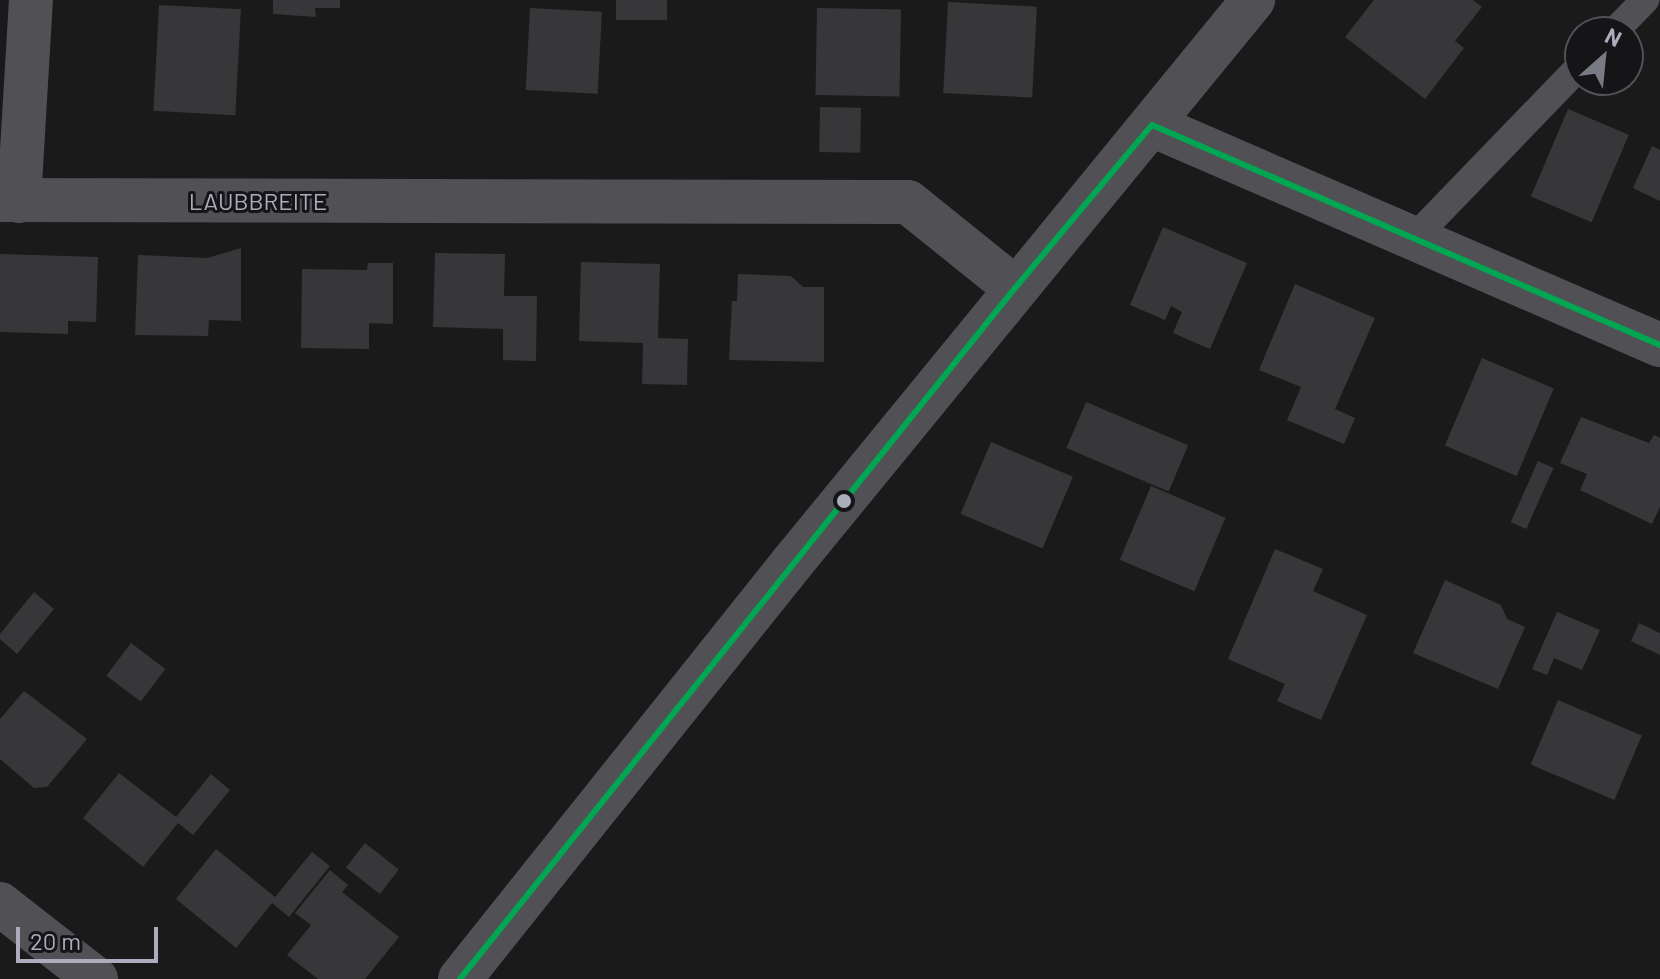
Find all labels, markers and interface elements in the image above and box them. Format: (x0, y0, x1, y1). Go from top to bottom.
north arrow (1564, 16, 1644, 96)
text: N (1602, 21, 1626, 51)
street label: LAUBBREITE (189, 187, 327, 215)
unlabelled marker (836, 493, 852, 509)
scale bar (20, 911, 162, 961)
text: 20 m (30, 926, 81, 955)

